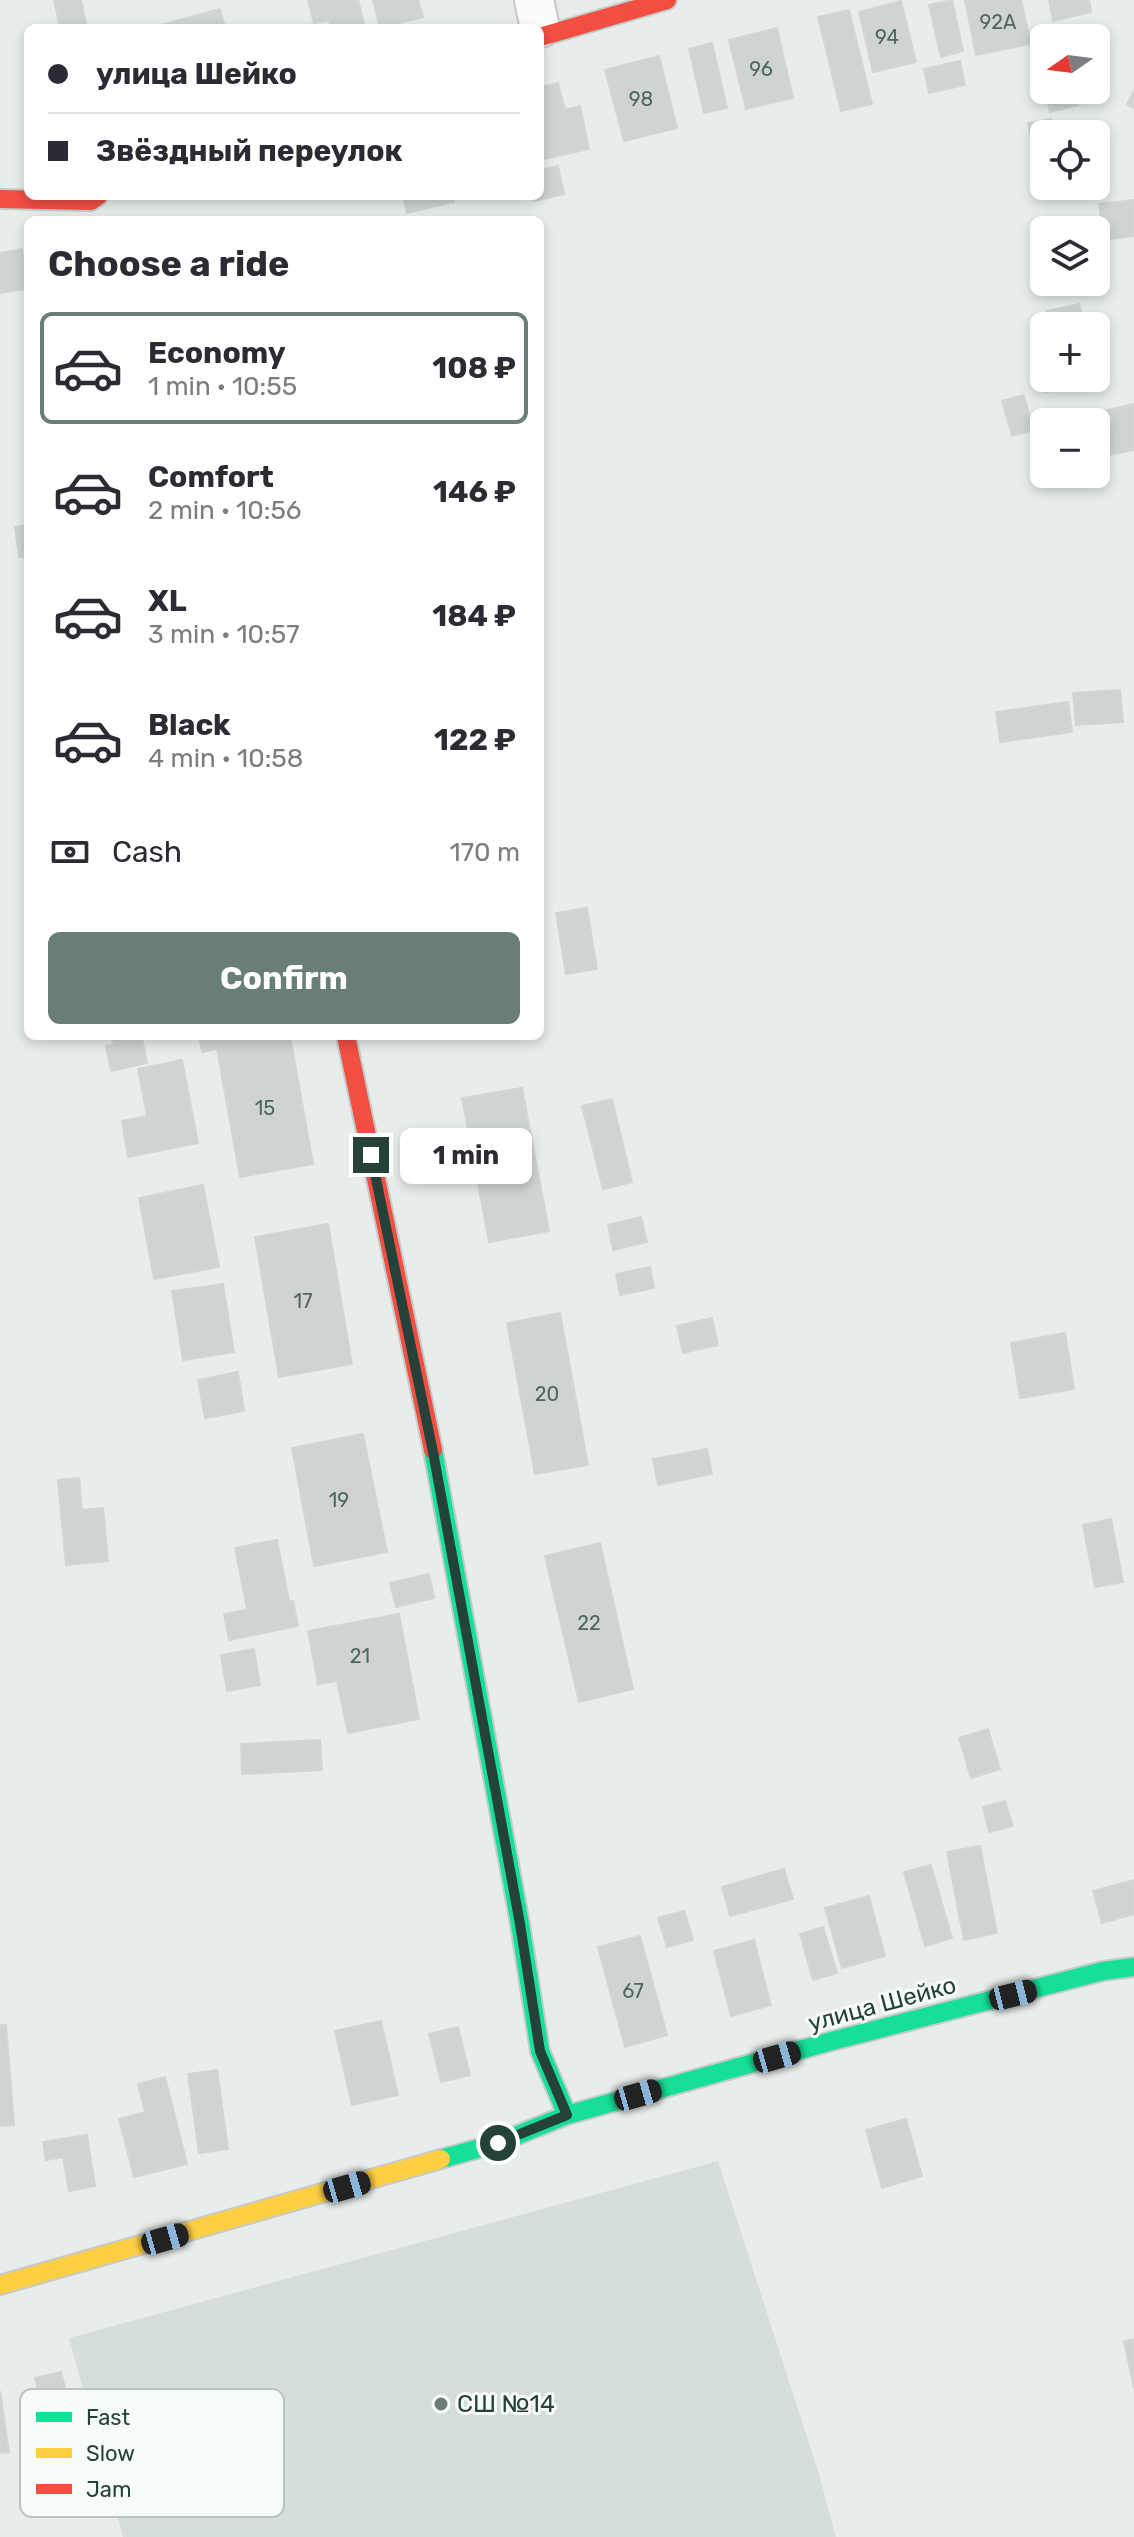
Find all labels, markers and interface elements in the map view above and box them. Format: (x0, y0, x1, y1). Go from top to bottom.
house number: 92А (980, 10, 1017, 34)
north arrow (1030, 24, 1110, 104)
map controls (1030, 24, 1110, 488)
house number: 94 (875, 25, 899, 49)
text: улица Шейко (96, 56, 297, 92)
house number: 96 (749, 57, 773, 81)
house number: 98 (629, 87, 653, 111)
button: locate (1030, 120, 1110, 200)
text: Звёздный переулок (96, 133, 403, 169)
button: layers (1030, 216, 1110, 296)
text: Choose a ride (48, 242, 289, 285)
button: + (1030, 312, 1110, 392)
icon: car (52, 332, 124, 404)
text: Economy (148, 335, 286, 371)
text: 108 ₽ (432, 350, 516, 386)
text: 1 min · 10:55 (148, 371, 297, 402)
button: − (1030, 408, 1110, 488)
icon: car (52, 456, 124, 528)
text: Comfort (148, 459, 274, 495)
text: 146 ₽ (433, 474, 516, 510)
text: 2 min · 10:56 (148, 495, 302, 526)
icon: car (52, 580, 124, 652)
text: XL (148, 583, 187, 619)
text: 184 ₽ (432, 598, 516, 634)
text: 3 min · 10:57 (148, 619, 300, 650)
icon: car (52, 704, 124, 776)
text: Black (148, 707, 231, 743)
text: 122 ₽ (434, 722, 516, 758)
text: 4 min · 10:58 (148, 743, 303, 774)
icon: cash (48, 830, 92, 874)
text: Cash (112, 834, 182, 870)
text: 170 m (450, 837, 520, 868)
button: Confirm (48, 932, 520, 1024)
house number: 15 (255, 1096, 275, 1120)
callout: 1 min (399, 1127, 531, 1183)
route end (353, 1137, 389, 1173)
text: 1 min (433, 1140, 499, 1171)
house number: 17 (294, 1289, 312, 1313)
house number: 20 (535, 1382, 559, 1406)
house number: 19 (329, 1488, 349, 1512)
house number: 22 (577, 1611, 601, 1635)
house number: 21 (350, 1644, 370, 1668)
street label: улица Шейко (805, 1971, 959, 2037)
car (987, 1978, 1039, 2012)
house number: 67 (622, 1979, 644, 2003)
car (751, 2039, 803, 2075)
car (612, 2077, 664, 2113)
route start (480, 2125, 516, 2161)
car (321, 2169, 373, 2205)
car (139, 2221, 191, 2257)
legend (20, 2389, 284, 2517)
place label: СШ №14 (457, 2390, 555, 2418)
marker: СШ №14 (432, 2395, 450, 2413)
text: Fast (86, 2404, 131, 2431)
text: Slow (86, 2440, 135, 2467)
text: Jam (86, 2476, 132, 2503)

